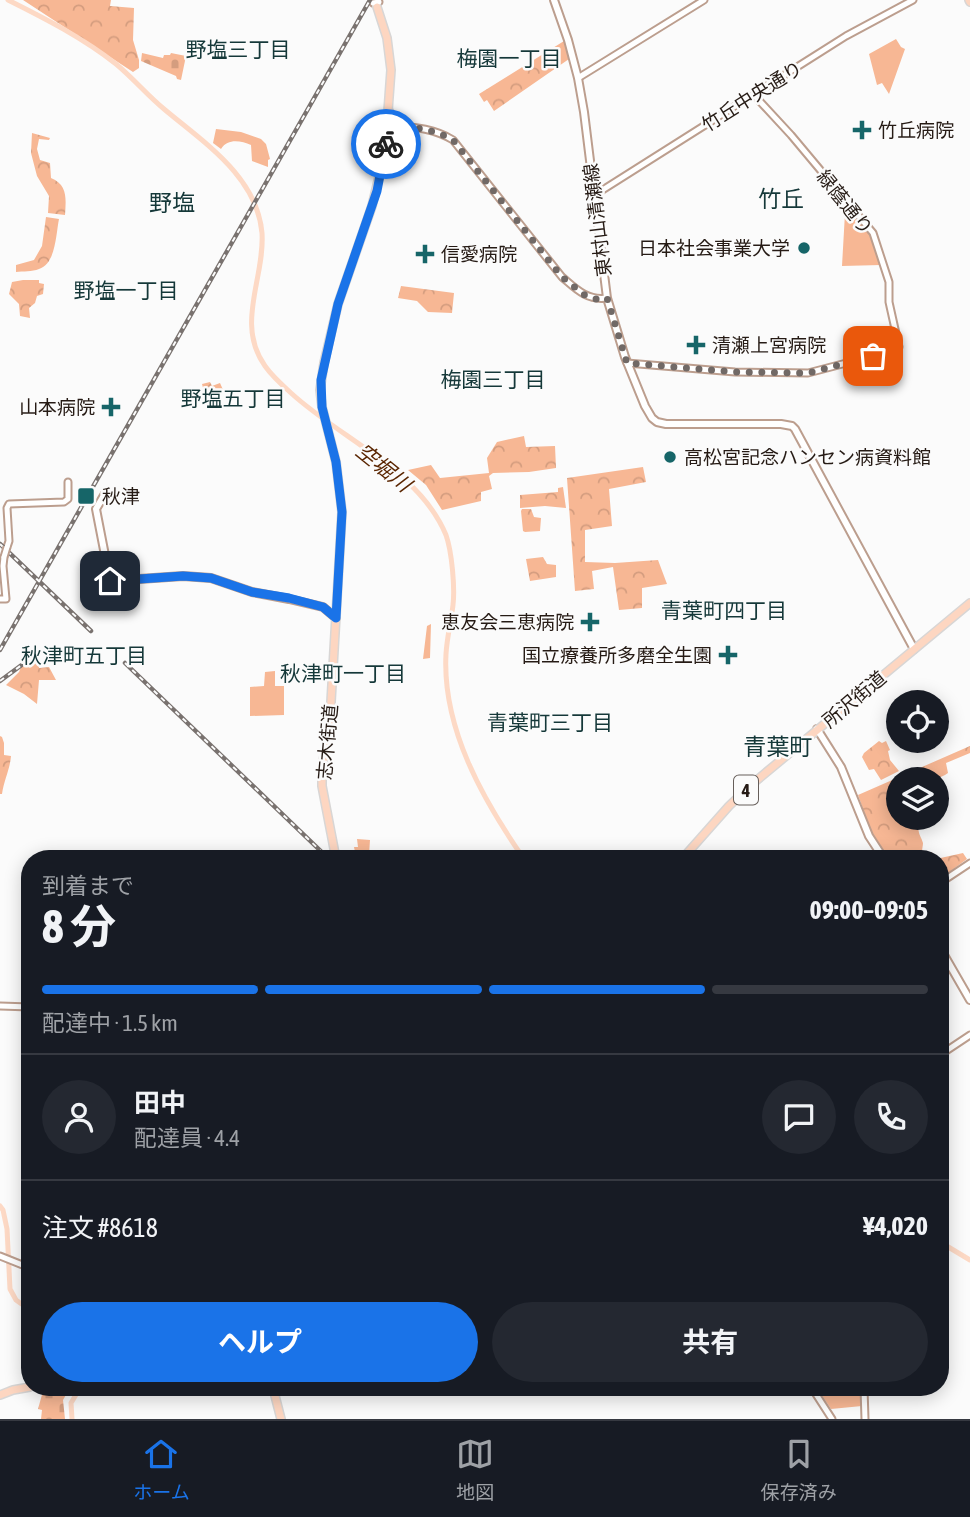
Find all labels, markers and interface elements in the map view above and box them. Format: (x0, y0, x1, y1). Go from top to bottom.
district label: 野塩三丁目 (186, 37, 291, 61)
district label: 梅園一丁目 (457, 46, 562, 70)
street label: 竹丘中央通り (698, 56, 806, 136)
courier (351, 109, 421, 179)
place label: 竹丘病院 (878, 119, 954, 141)
marker: 竹丘病院 (852, 120, 872, 140)
icon: bike (367, 125, 405, 163)
street label: 東村山清瀬線 (579, 162, 615, 278)
street label: 緑蔭通り (813, 166, 877, 238)
district label: 竹丘 (758, 186, 804, 212)
district label: 野塩 (149, 190, 195, 216)
place label: 日本社会事業大学 (638, 237, 790, 259)
marker: 日本社会事業大学 (796, 240, 812, 256)
place label: 信愛病院 (441, 243, 517, 265)
marker: 信愛病院 (415, 244, 435, 264)
district label: 野塩一丁目 (74, 278, 179, 302)
pin (843, 326, 903, 386)
place label: 清瀬上宮病院 (712, 334, 826, 356)
marker: 清瀬上宮病院 (686, 335, 706, 355)
icon: bag (854, 337, 892, 375)
district label: 梅園三丁目 (441, 367, 546, 391)
district label: 野塩五丁目 (181, 386, 286, 410)
place label: 山本病院 (19, 396, 95, 418)
marker: 山本病院 (101, 397, 121, 417)
water label: 空堀川 (352, 438, 418, 497)
place label: 高松宮記念ハンセン病資料館 (684, 446, 931, 468)
marker: 高松宮記念ハンセン病資料館 (662, 449, 678, 465)
place label: 秋津 (102, 485, 140, 507)
marker: 秋津 (76, 486, 96, 506)
pin (80, 551, 140, 611)
icon: home (91, 562, 129, 600)
district label: 青葉町四丁目 (661, 598, 787, 622)
place label: 恵友会三恵病院 (441, 611, 574, 633)
marker: 恵友会三恵病院 (580, 612, 600, 632)
district label: 秋津町五丁目 (21, 643, 147, 667)
place label: 国立療養所多磨全生園 (522, 644, 712, 666)
marker: 国立療養所多磨全生園 (718, 645, 738, 665)
district label: 秋津町一丁目 (280, 661, 406, 685)
street label: 所沢街道 (818, 666, 890, 732)
map controls (886, 690, 949, 830)
button: locate (886, 690, 949, 753)
street label: 志木街道 (313, 703, 341, 781)
district label: 青葉町三丁目 (487, 710, 613, 734)
district label: 青葉町 (744, 734, 813, 760)
button: layers (886, 767, 949, 830)
road number: 4 (734, 776, 758, 804)
text: 到着まで (42, 873, 134, 899)
text: 09:00–09:05 (810, 895, 928, 925)
text: 8 分 (42, 900, 116, 953)
text: 配達中 · 1.5 km (42, 1010, 178, 1036)
button: person (42, 1080, 116, 1154)
button: chat (762, 1080, 836, 1154)
button: phone (854, 1080, 928, 1154)
text: 田中 (134, 1088, 186, 1118)
text: 配達員 · 4.4 (134, 1125, 240, 1151)
text: ¥4,020 (863, 1211, 928, 1241)
text: 注文 #8618 (42, 1213, 158, 1243)
button: ヘルプ (42, 1302, 478, 1382)
button: 共有 (492, 1302, 928, 1382)
tab: ホーム (133, 1435, 190, 1504)
tab: 地図 (456, 1435, 494, 1504)
tab: 保存済み (761, 1435, 837, 1504)

